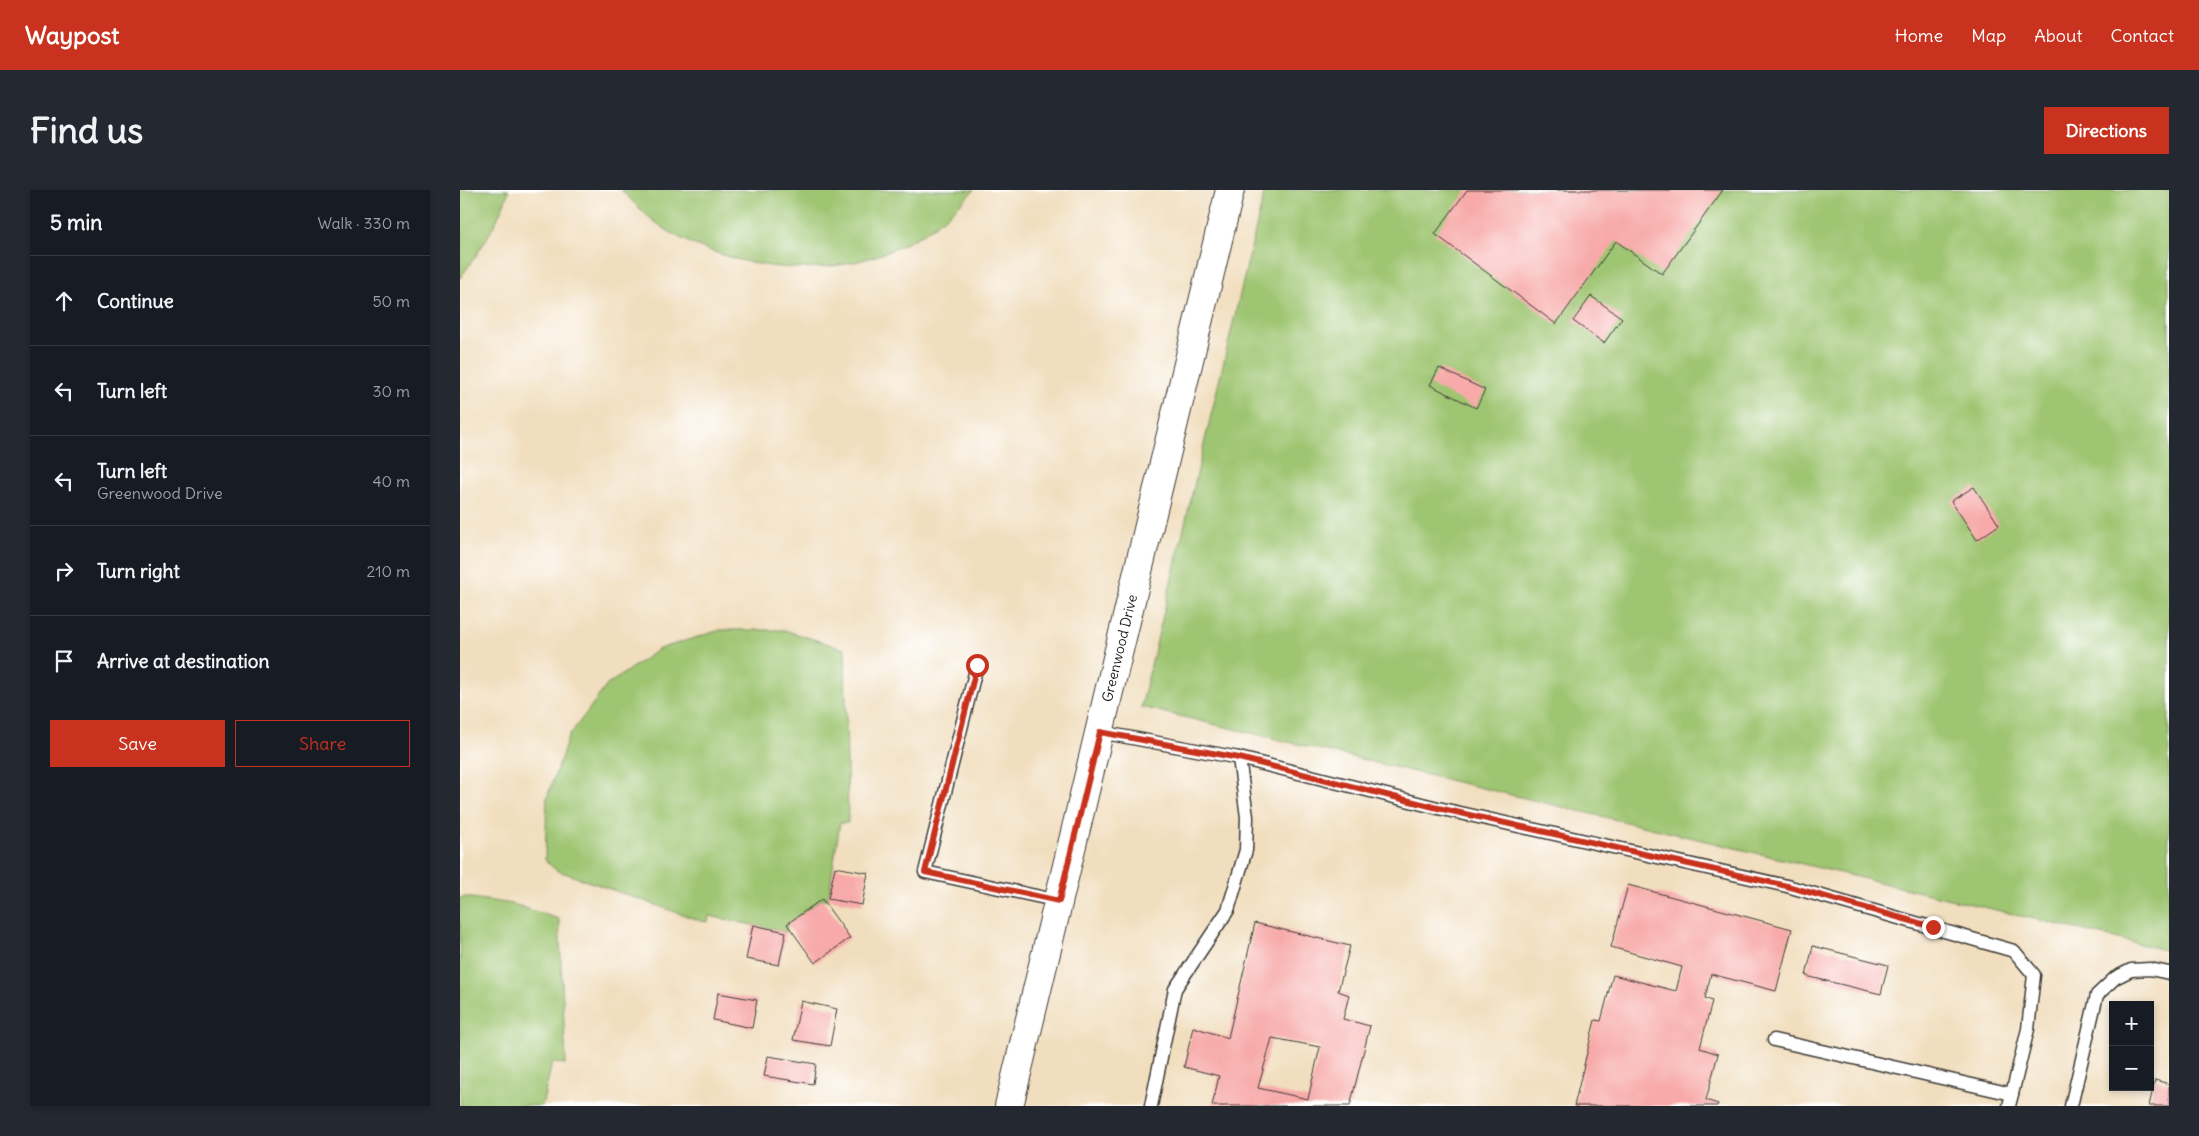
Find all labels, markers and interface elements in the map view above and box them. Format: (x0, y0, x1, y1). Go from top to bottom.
text: Waypost (25, 20, 119, 50)
text: Home (1895, 24, 1943, 47)
text: Map (1971, 24, 2006, 47)
text: About (2034, 24, 2082, 47)
text: Contact (2110, 24, 2174, 47)
button: Directions (2044, 107, 2169, 154)
text: Find us (30, 108, 143, 152)
text: 5 min (50, 209, 102, 236)
text: Walk · 330 m (317, 213, 410, 233)
icon: ahead (50, 287, 78, 315)
text: Continue (97, 289, 174, 313)
text: 50 m (372, 291, 410, 311)
icon: left (50, 377, 78, 405)
text: Turn left (97, 379, 167, 403)
text: 30 m (373, 381, 410, 401)
text: Turn left (97, 459, 167, 483)
icon: left (50, 467, 78, 495)
text: 40 m (372, 471, 410, 491)
text: Greenwood Drive (97, 483, 223, 503)
icon: right (50, 557, 78, 585)
text: Turn right (97, 559, 180, 583)
text: 210 m (367, 561, 410, 581)
street label: Greenwood Drive (1098, 593, 1141, 704)
icon: arrive (50, 647, 78, 675)
text: Arrive at destination (97, 649, 270, 673)
route start (966, 654, 989, 677)
button: Save (50, 720, 225, 767)
button: Share (235, 720, 410, 767)
route end (1922, 916, 1945, 939)
map controls (2109, 1001, 2154, 1091)
button: + (2109, 1001, 2154, 1046)
button: − (2109, 1046, 2154, 1091)

